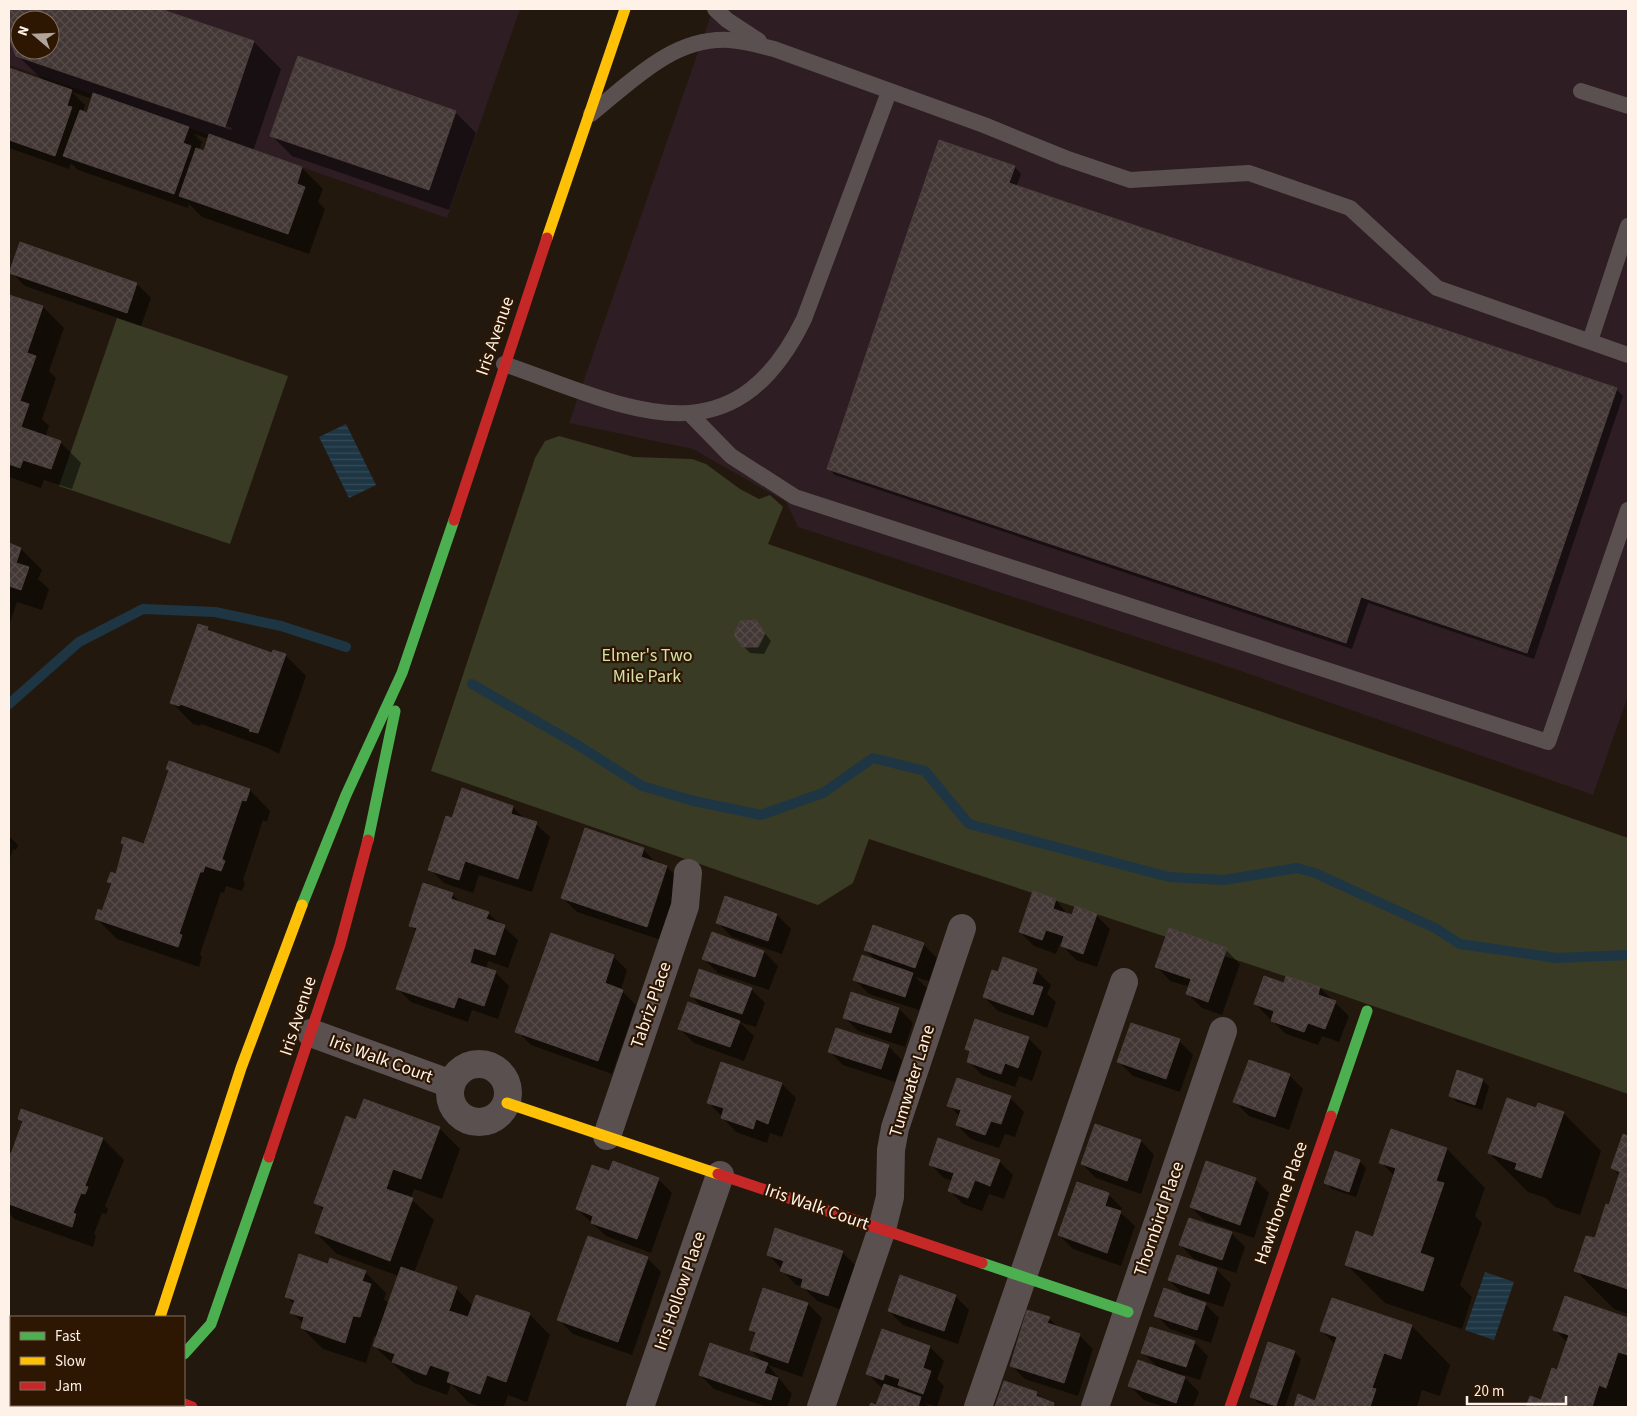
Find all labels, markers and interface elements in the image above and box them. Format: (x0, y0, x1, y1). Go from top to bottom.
north arrow (10, 10, 60, 60)
text: N (13, 23, 35, 39)
street label: Iris Avenue (470, 293, 520, 379)
park label: Elmer's Two Mile Park (601, 643, 693, 689)
street label: Tabriz Place (625, 958, 677, 1052)
street label: Iris Avenue (273, 973, 323, 1059)
street label: Tumwater Lane (883, 1022, 941, 1140)
street label: Iris Walk Court (326, 1029, 436, 1089)
street label: Hawthorne Place (1248, 1138, 1314, 1268)
street label: Thornbird Place (1128, 1158, 1190, 1280)
street label: Iris Walk Court (762, 1177, 872, 1237)
street label: Iris Hollow Place (648, 1228, 712, 1354)
legend (10, 1316, 185, 1406)
text: Fast (55, 1326, 81, 1347)
text: Slow (55, 1351, 86, 1372)
scale bar (1467, 1374, 1566, 1406)
text: Jam (55, 1376, 82, 1397)
text: 20 m (1474, 1381, 1504, 1402)

